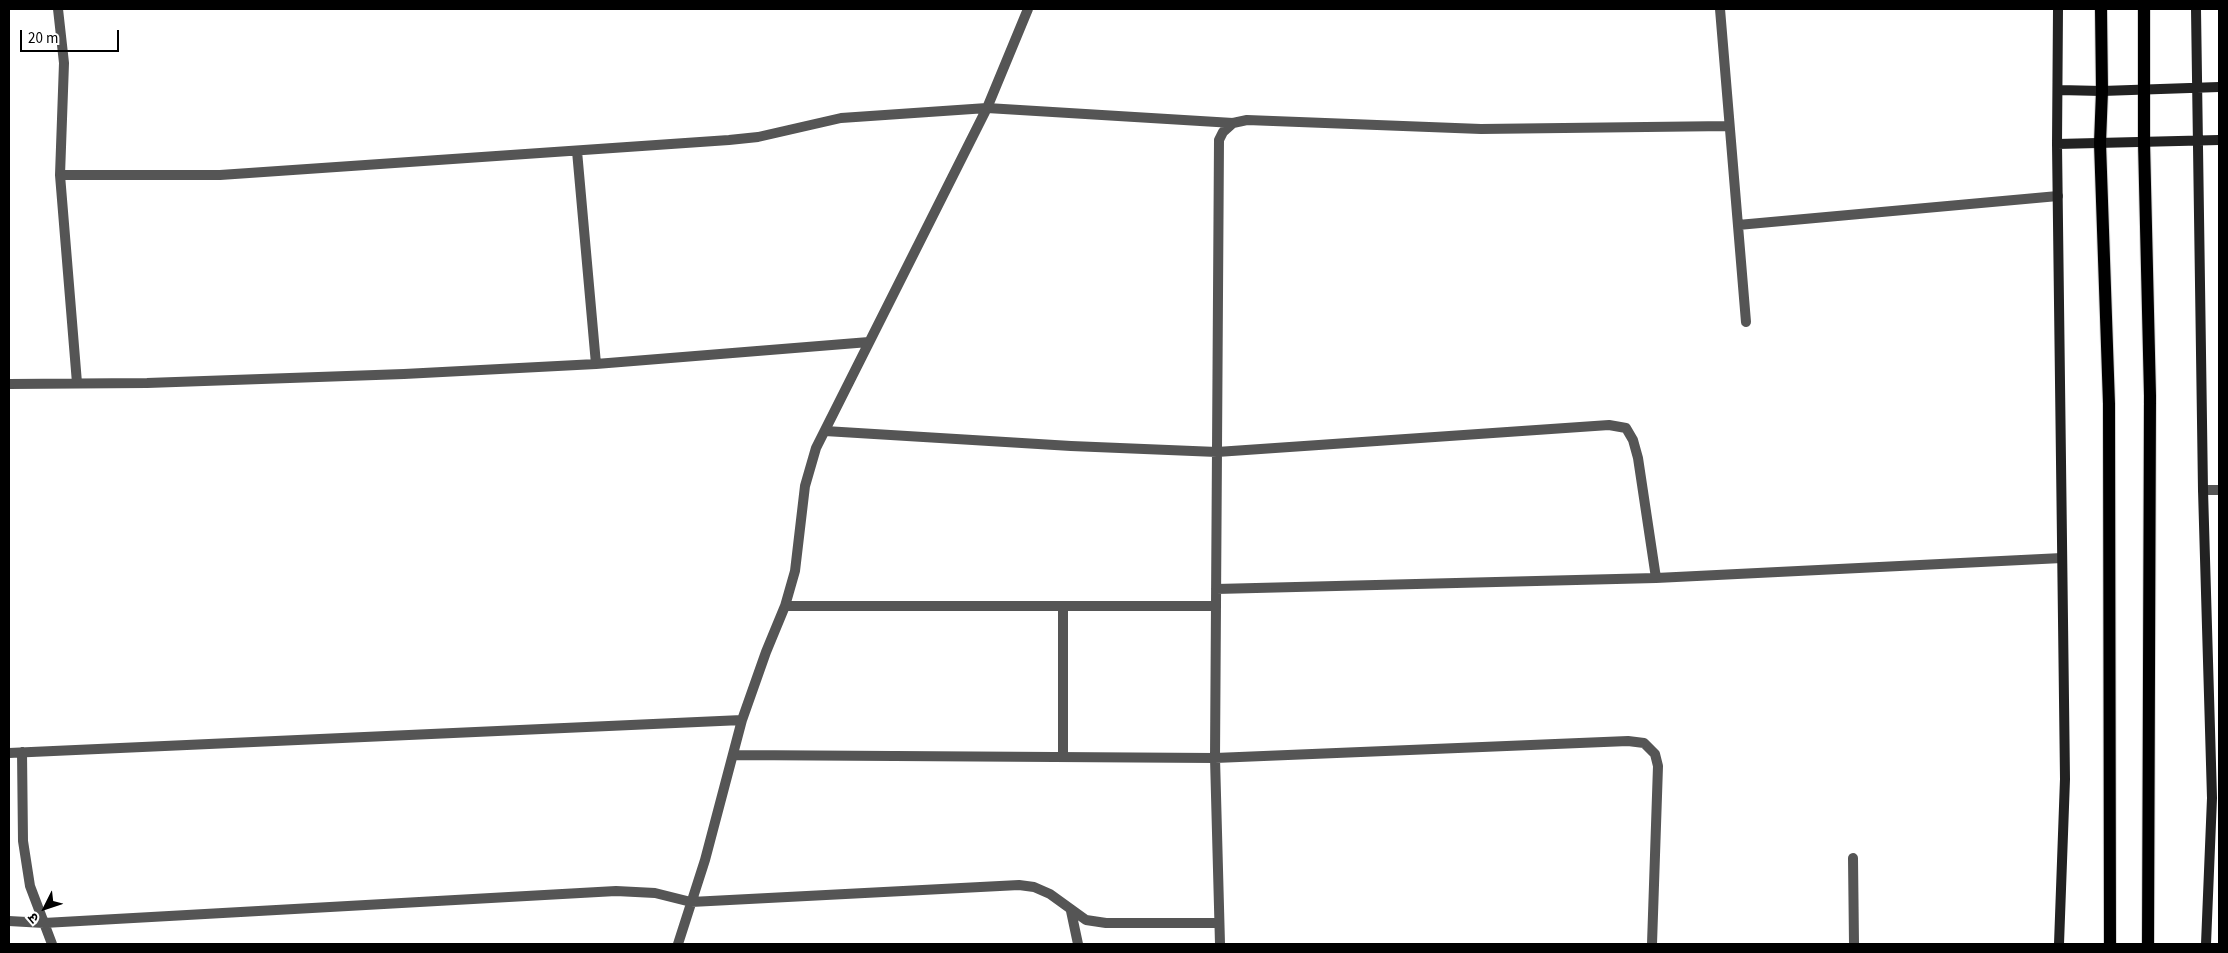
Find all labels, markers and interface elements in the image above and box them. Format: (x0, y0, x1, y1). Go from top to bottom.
scale bar (22, 20, 121, 52)
text: 20 m (28, 28, 58, 49)
north arrow (20, 883, 70, 933)
text: उ (23, 908, 44, 928)

